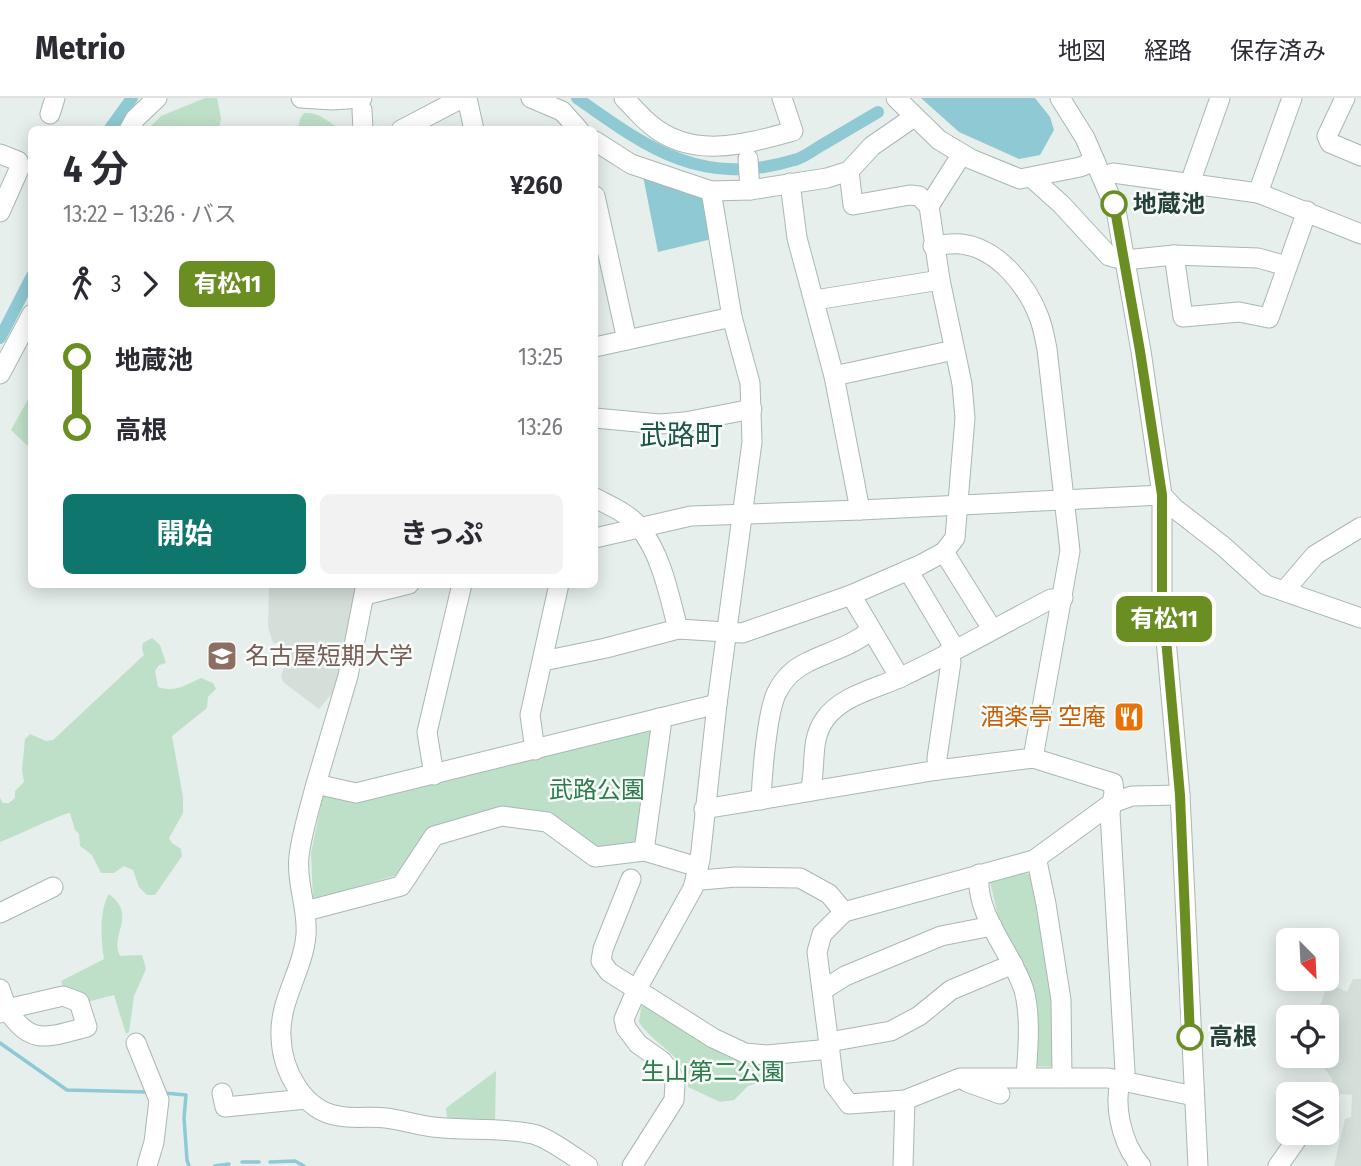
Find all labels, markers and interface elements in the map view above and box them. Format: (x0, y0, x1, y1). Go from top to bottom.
text: Metrio (35, 28, 125, 68)
text: 地図 (1058, 37, 1106, 65)
text: 経路 (1144, 37, 1192, 65)
text: 保存済み (1230, 37, 1326, 65)
text: 4 分 (63, 146, 128, 192)
text: ¥260 (510, 170, 563, 201)
place label: 地蔵池 (1133, 190, 1205, 218)
marker: 地蔵池 (1101, 191, 1127, 217)
text: 13:22 – 13:26 · バス (63, 200, 237, 228)
icon: walk (63, 265, 101, 303)
icon: forward (131, 265, 169, 303)
text: 3 (111, 270, 121, 298)
text: 有松11 (193, 270, 261, 298)
text: 13:25 (518, 343, 563, 371)
text: 地蔵池 (115, 345, 193, 376)
text: 13:26 (517, 413, 563, 441)
text: 高根 (115, 415, 167, 446)
district label: 武路町 (639, 419, 723, 452)
button: 開始 (63, 494, 306, 574)
button: きっぷ (320, 494, 563, 574)
line badge: 有松11 (1115, 596, 1213, 642)
text: 有松11 (1130, 605, 1198, 633)
school or university icon: 名古屋短期大学 (205, 639, 239, 673)
place label: 名古屋短期大学 (245, 642, 413, 670)
restaurant icon: 酒楽亭 空庵 (1112, 700, 1146, 734)
place label: 酒楽亭 空庵 (980, 703, 1106, 731)
park label: 武路公園 (549, 776, 645, 804)
north arrow (1276, 928, 1339, 990)
map controls (1276, 928, 1339, 1145)
button: locate (1276, 1005, 1339, 1068)
place label: 高根 (1209, 1023, 1257, 1051)
marker: 高根 (1177, 1024, 1203, 1050)
park label: 生山第二公園 (641, 1058, 785, 1086)
button: layers (1276, 1082, 1339, 1145)

